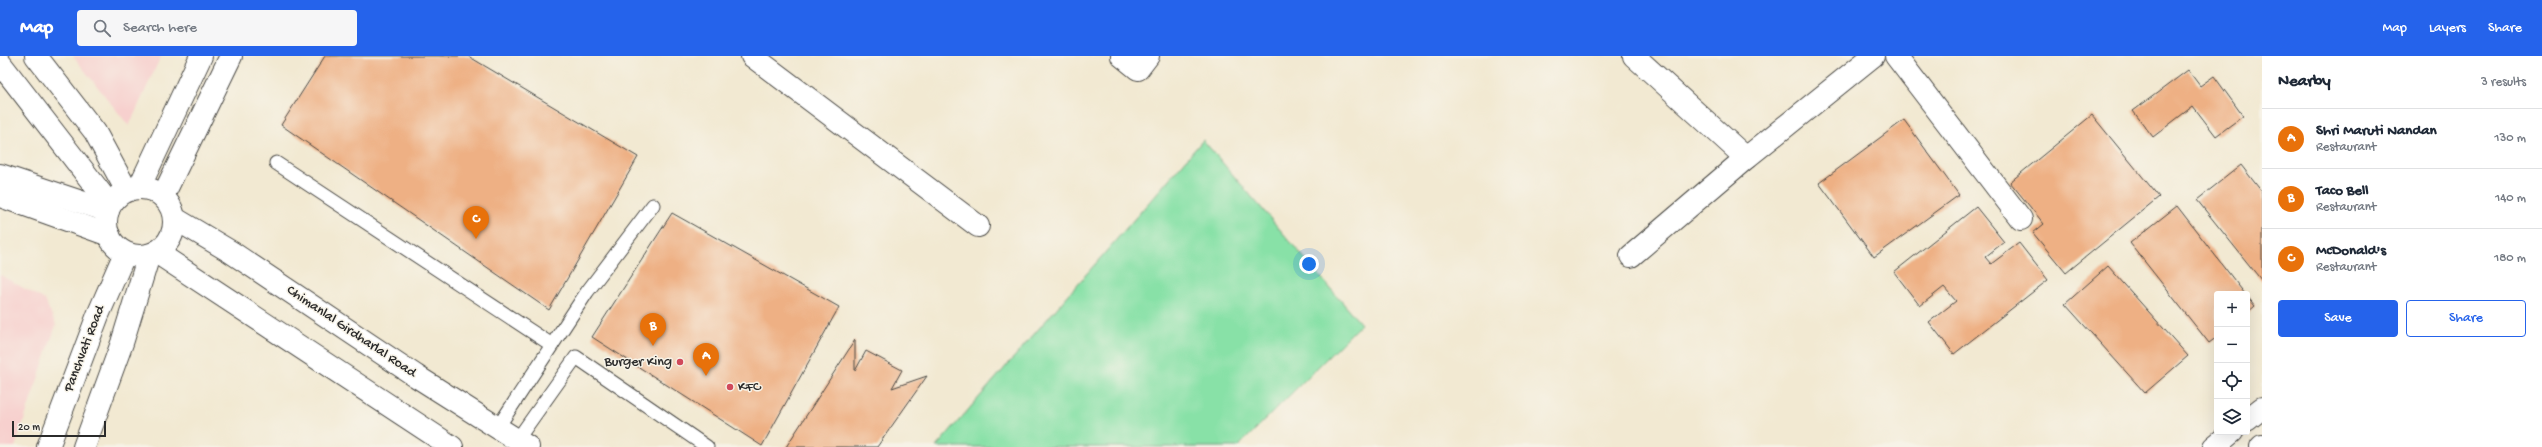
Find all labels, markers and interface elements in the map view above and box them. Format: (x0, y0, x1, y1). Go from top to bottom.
search box (77, 10, 357, 46)
text: Map (20, 17, 53, 40)
icon: search (91, 17, 113, 39)
text: Search here (123, 19, 197, 37)
text: Map (2383, 20, 2407, 37)
text: Layers (2429, 20, 2466, 37)
text: Share (2488, 20, 2522, 37)
text: Nearby (2278, 72, 2331, 92)
text: 3 results (2481, 75, 2526, 90)
text: Shri Maruti Nandan (2316, 122, 2437, 140)
text: A (2287, 131, 2295, 146)
text: 130 m (2494, 131, 2526, 146)
text: Restaurant (2316, 140, 2376, 155)
text: Taco Bell (2316, 182, 2369, 200)
text: B (2288, 191, 2294, 206)
text: 140 m (2495, 191, 2526, 206)
text: Restaurant (2316, 200, 2376, 215)
pin: C (463, 206, 489, 239)
text: McDonald's (2316, 242, 2386, 260)
text: C (2287, 251, 2295, 266)
text: 180 m (2494, 251, 2526, 266)
your location (1299, 254, 1319, 274)
text: Restaurant (2316, 260, 2376, 275)
street label: Chimanlal Girdharlal Road (283, 282, 421, 383)
map controls (2214, 291, 2250, 435)
button: + (2214, 291, 2250, 327)
button: Save (2278, 300, 2398, 337)
button: Share (2406, 300, 2526, 337)
street label: Panchvati Road (60, 302, 110, 395)
pin: B (640, 313, 666, 346)
button: − (2214, 327, 2250, 363)
pin: A (693, 343, 719, 376)
place label: Burger King (603, 354, 672, 371)
marker: Burger King (675, 357, 685, 367)
button: locate (2214, 363, 2250, 399)
place label: KFC (738, 379, 762, 396)
marker: KFC (725, 382, 735, 392)
button: layers (2214, 399, 2250, 435)
scale bar (12, 419, 106, 438)
text: 20 m (18, 422, 40, 434)

